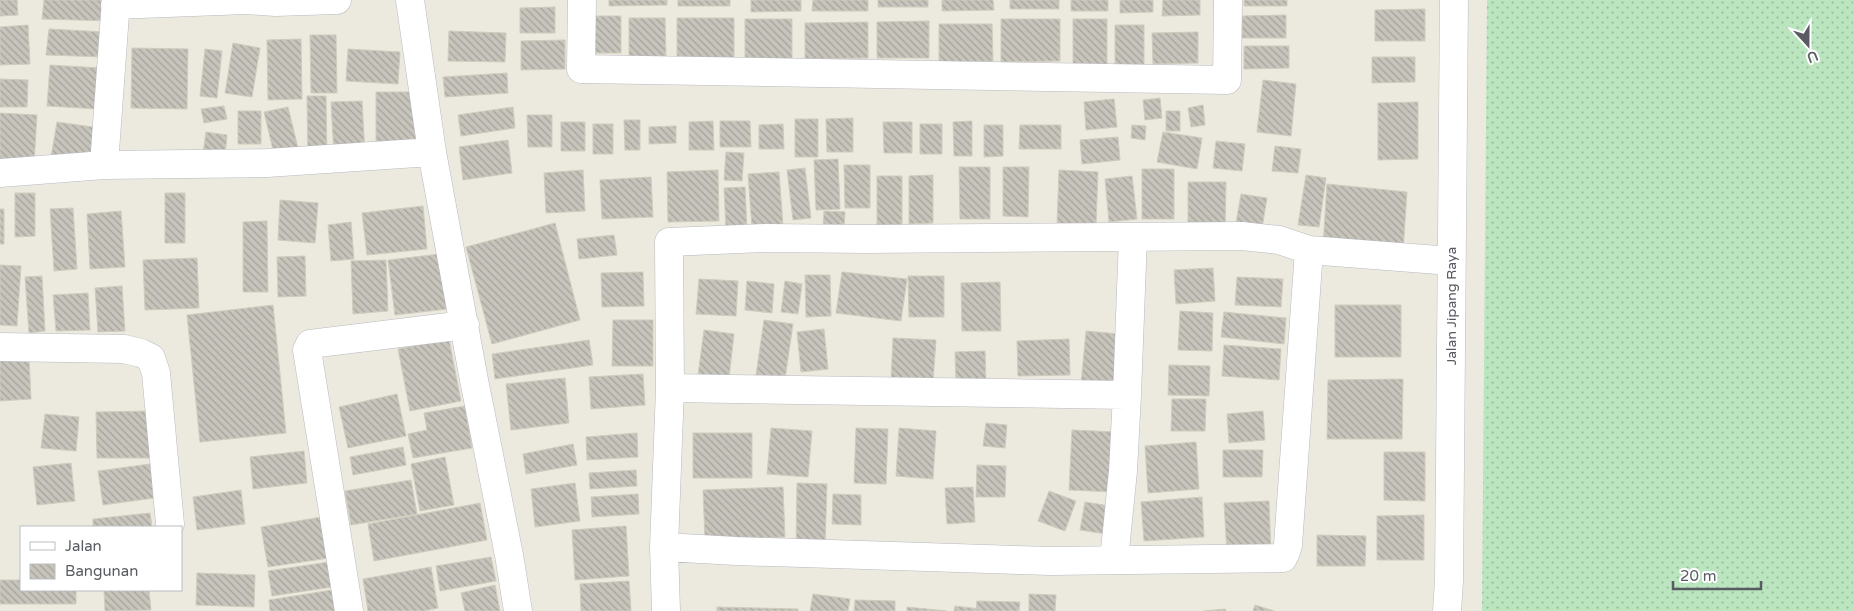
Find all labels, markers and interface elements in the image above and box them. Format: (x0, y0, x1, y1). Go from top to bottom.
north arrow (1783, 20, 1833, 70)
text: U (1804, 47, 1820, 67)
street label: Jalan Jipang Raya (1443, 247, 1460, 365)
legend (20, 526, 182, 591)
text: Jalan (65, 537, 102, 555)
scale bar (1673, 558, 1760, 590)
text: Bangunan (65, 562, 138, 580)
text: 20 m (1680, 567, 1717, 585)

